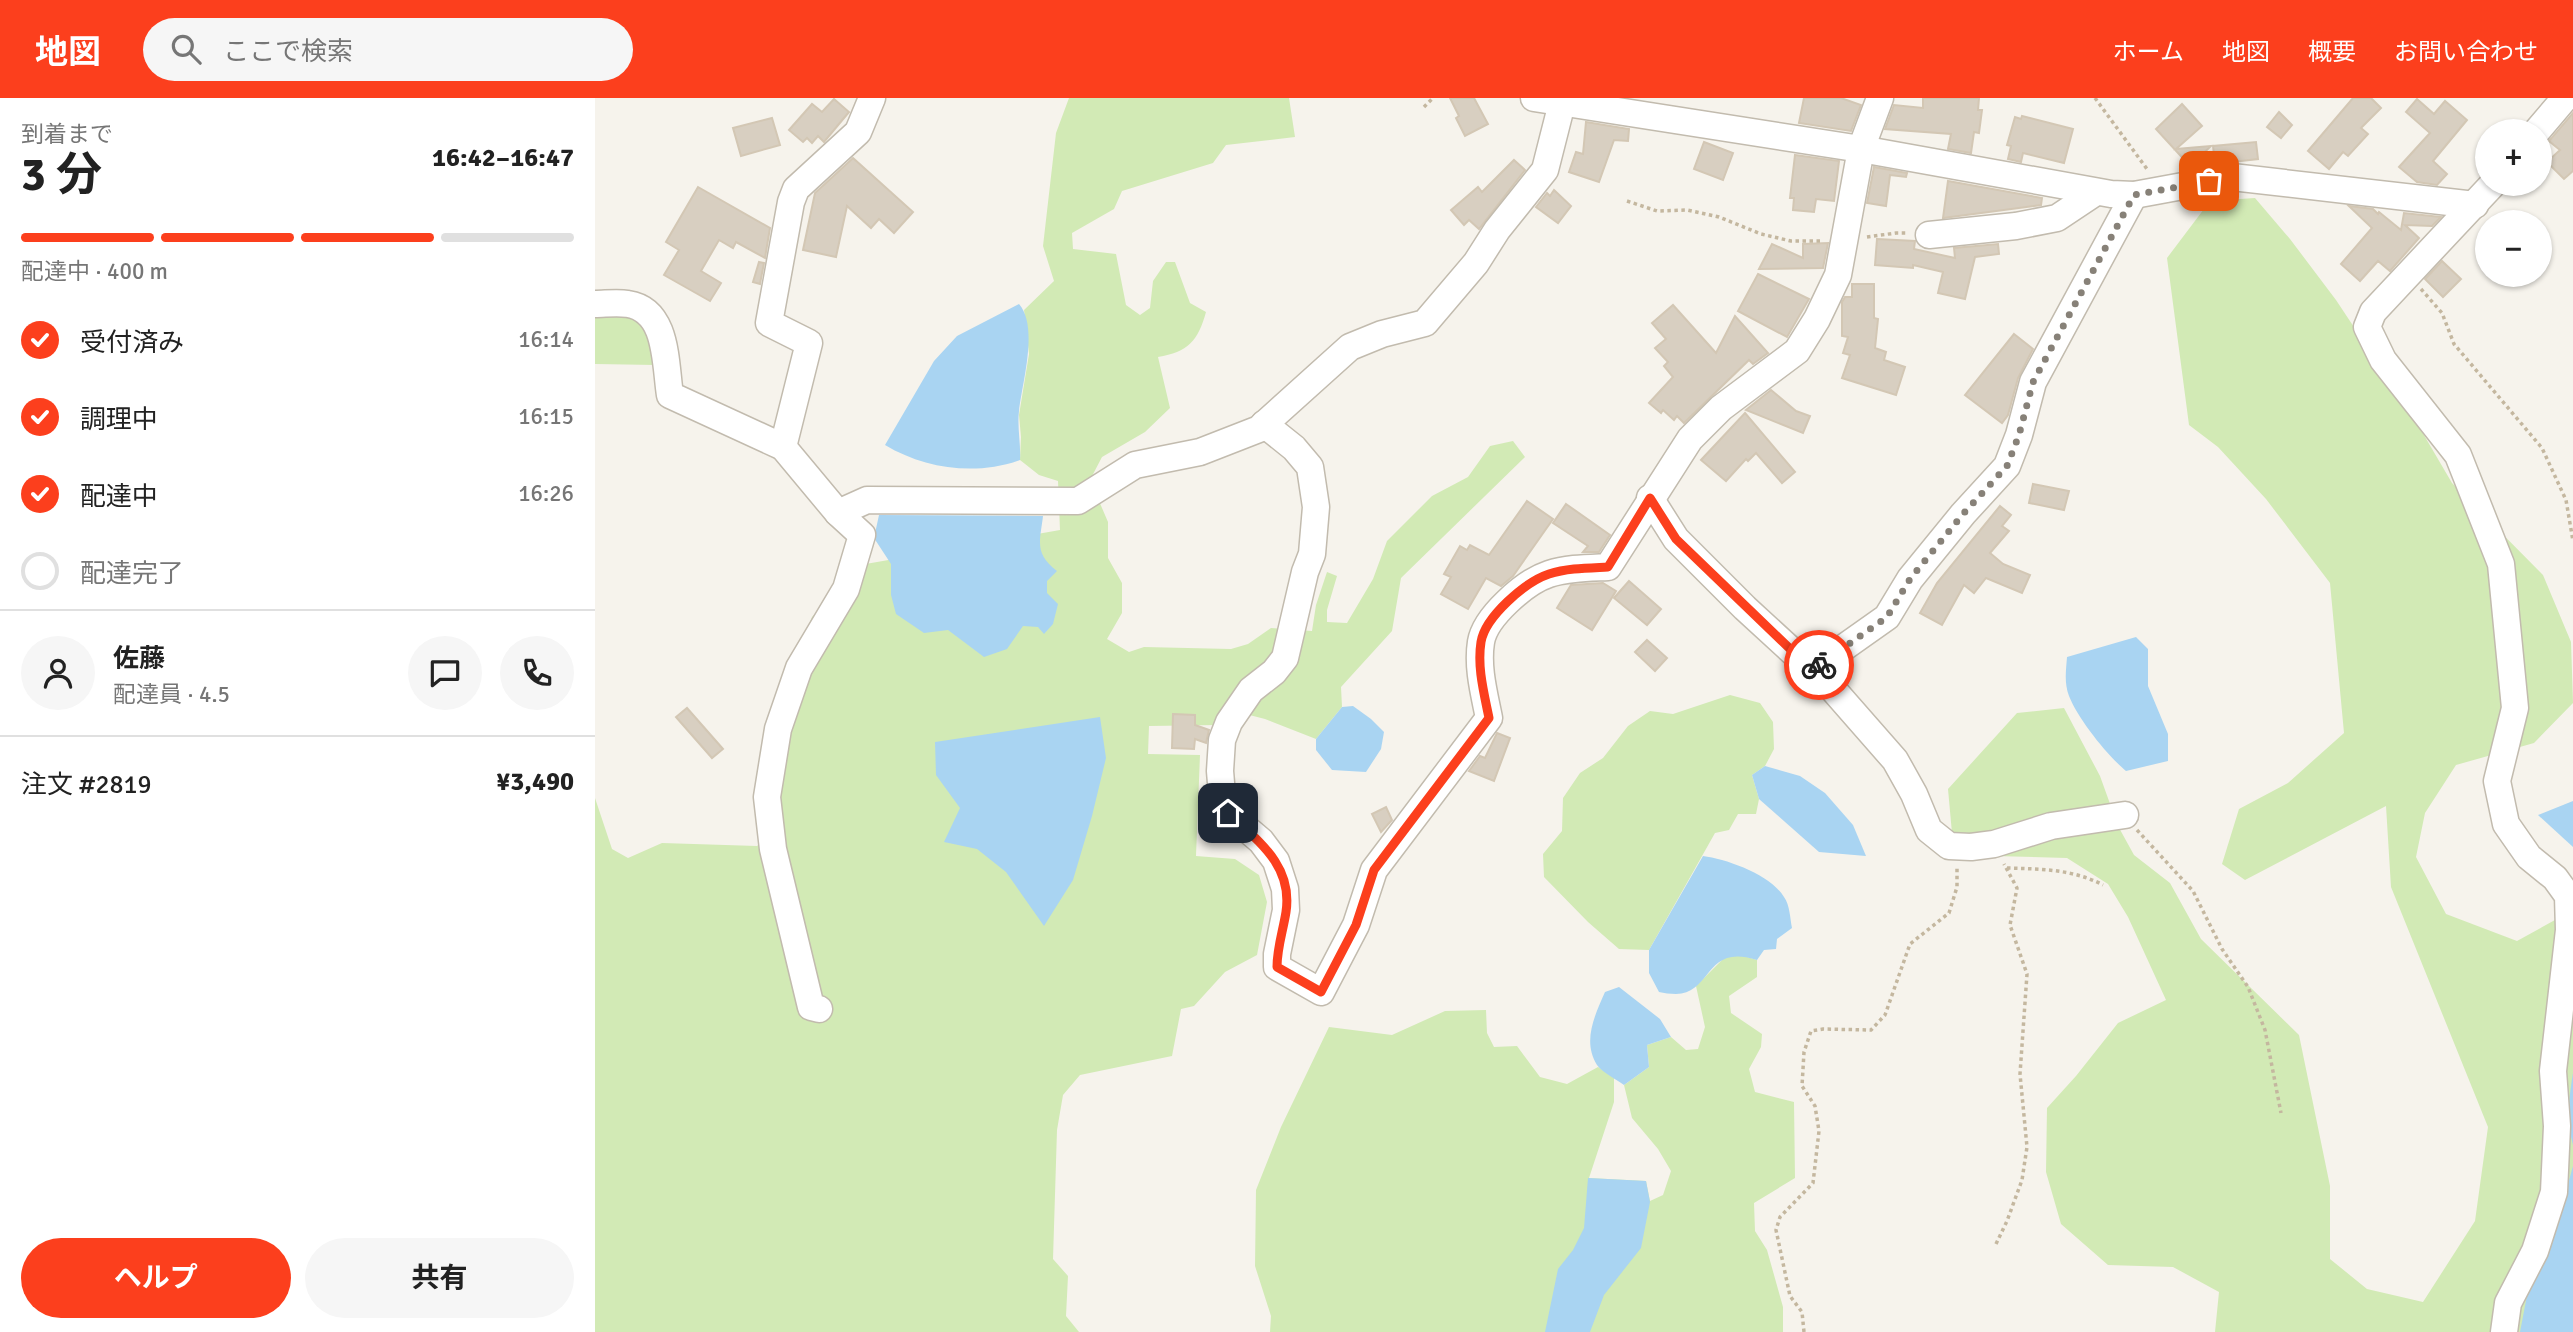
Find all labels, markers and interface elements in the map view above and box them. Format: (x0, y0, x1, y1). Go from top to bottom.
search box (143, 18, 633, 81)
icon: search (167, 30, 205, 68)
text: 地図 (35, 32, 101, 73)
text: ここで検索 (223, 36, 353, 68)
text: ホーム (2113, 37, 2184, 67)
text: 地図 (2222, 37, 2270, 67)
text: 概要 (2308, 37, 2356, 67)
text: お問い合わせ (2394, 37, 2538, 67)
map controls (2475, 119, 2552, 287)
button: + (2475, 119, 2552, 196)
text: 到着まで (21, 120, 113, 149)
text: 16:42–16:47 (432, 142, 574, 174)
text: 3 分 (21, 147, 102, 203)
pin (2179, 151, 2239, 211)
icon: bag (2190, 162, 2228, 200)
button: − (2475, 210, 2552, 287)
text: 配達中 · 400 m (21, 257, 168, 286)
icon: check (21, 321, 59, 359)
text: 16:14 (518, 325, 574, 354)
text: 受付済み (80, 327, 184, 359)
icon: check (21, 398, 59, 436)
text: 16:15 (518, 402, 574, 431)
text: 調理中 (80, 404, 158, 436)
icon: check (21, 475, 59, 513)
text: 16:26 (518, 479, 574, 508)
text: 配達中 (80, 481, 158, 513)
text: 配達完了 (80, 558, 184, 590)
courier (1784, 630, 1854, 700)
button: person (21, 636, 95, 710)
button: chat (408, 636, 482, 710)
button: phone (500, 636, 574, 710)
text: 佐藤 (113, 643, 165, 675)
icon: bike (1800, 646, 1838, 684)
text: 配達員 · 4.5 (113, 680, 230, 709)
text: ¥3,490 (496, 766, 574, 798)
text: 注文 #2819 (21, 769, 152, 801)
pin (1198, 783, 1258, 843)
icon: home (1209, 794, 1247, 832)
button: ヘルプ (21, 1238, 291, 1318)
button: 共有 (305, 1238, 574, 1318)

